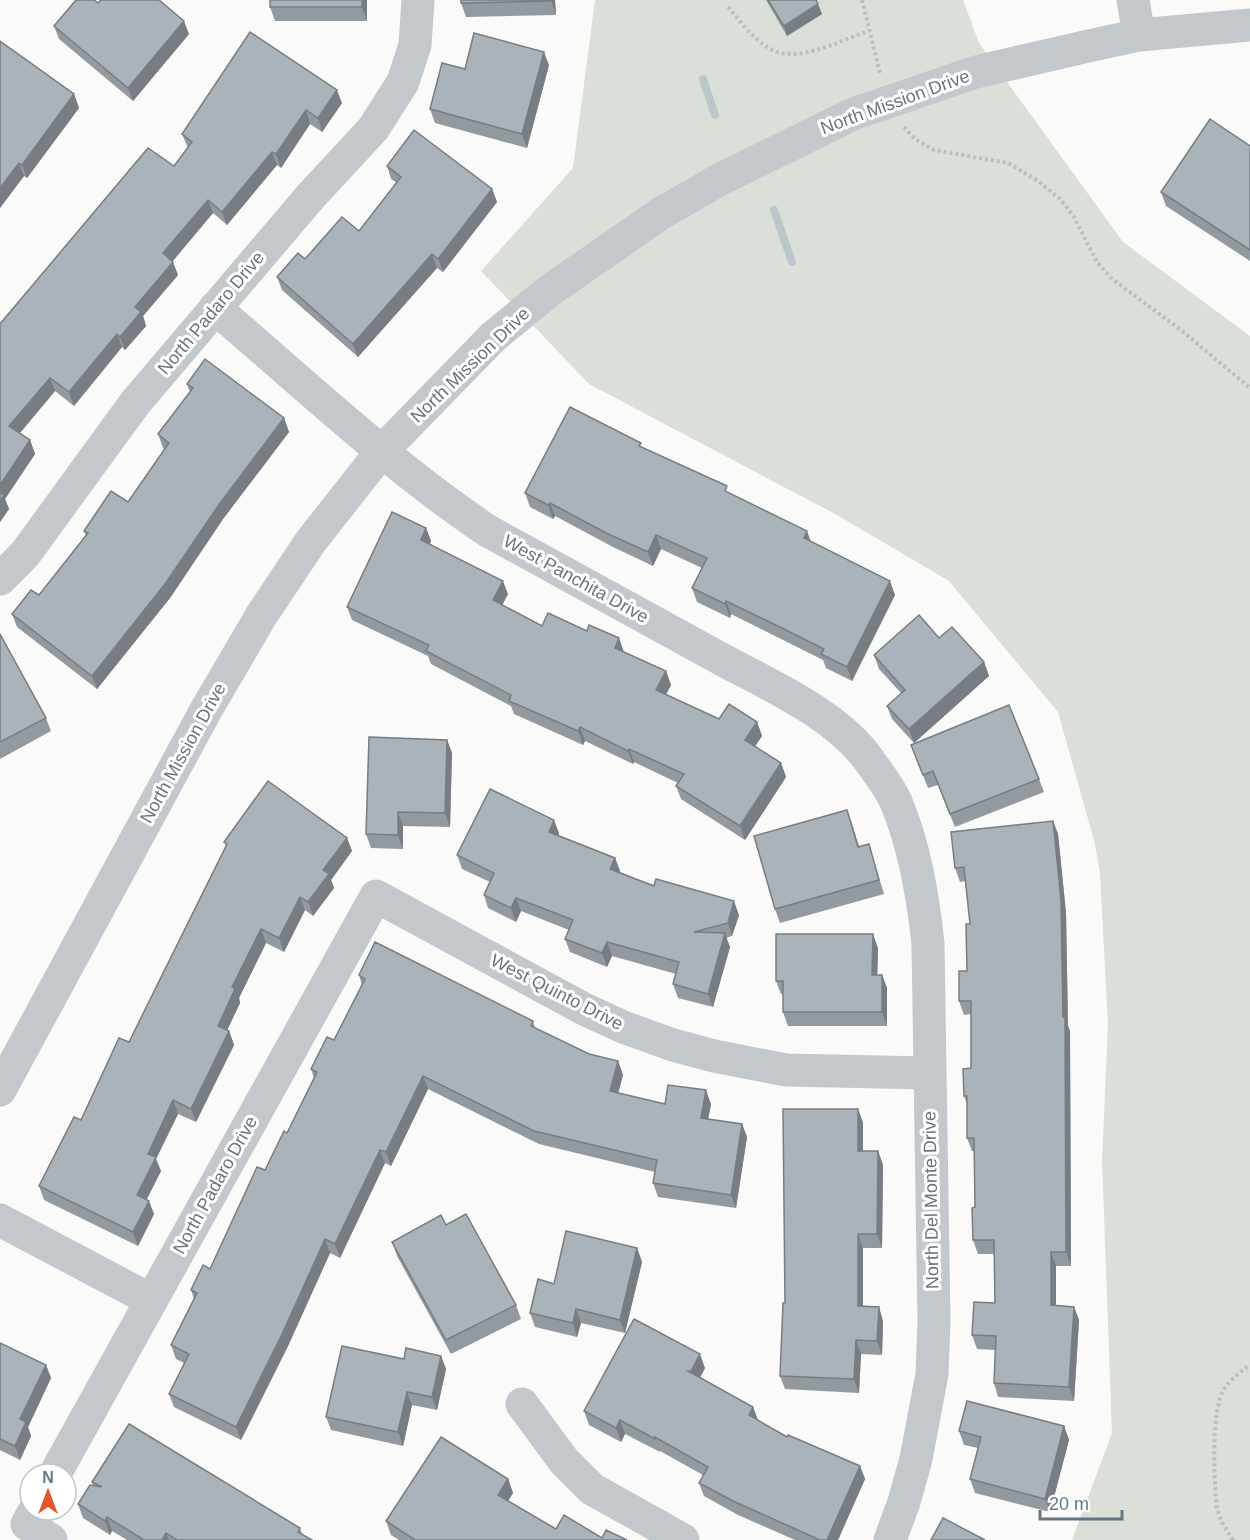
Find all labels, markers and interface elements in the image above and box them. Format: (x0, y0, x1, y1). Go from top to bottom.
street label: North Mission Drive (818, 66, 972, 138)
street label: North Padaro Drive (154, 248, 268, 378)
street label: North Mission Drive (407, 303, 533, 427)
street label: West Panchita Drive (500, 531, 652, 627)
street label: North Mission Drive (136, 679, 230, 827)
street label: West Quinto Drive (488, 950, 626, 1034)
street label: North Del Monte Drive (919, 1111, 943, 1289)
street label: North Padaro Drive (169, 1113, 261, 1257)
north arrow (18, 1462, 78, 1522)
text: N (42, 1469, 54, 1486)
scale bar (1040, 1483, 1122, 1521)
text: 20 m (1049, 1494, 1089, 1514)

